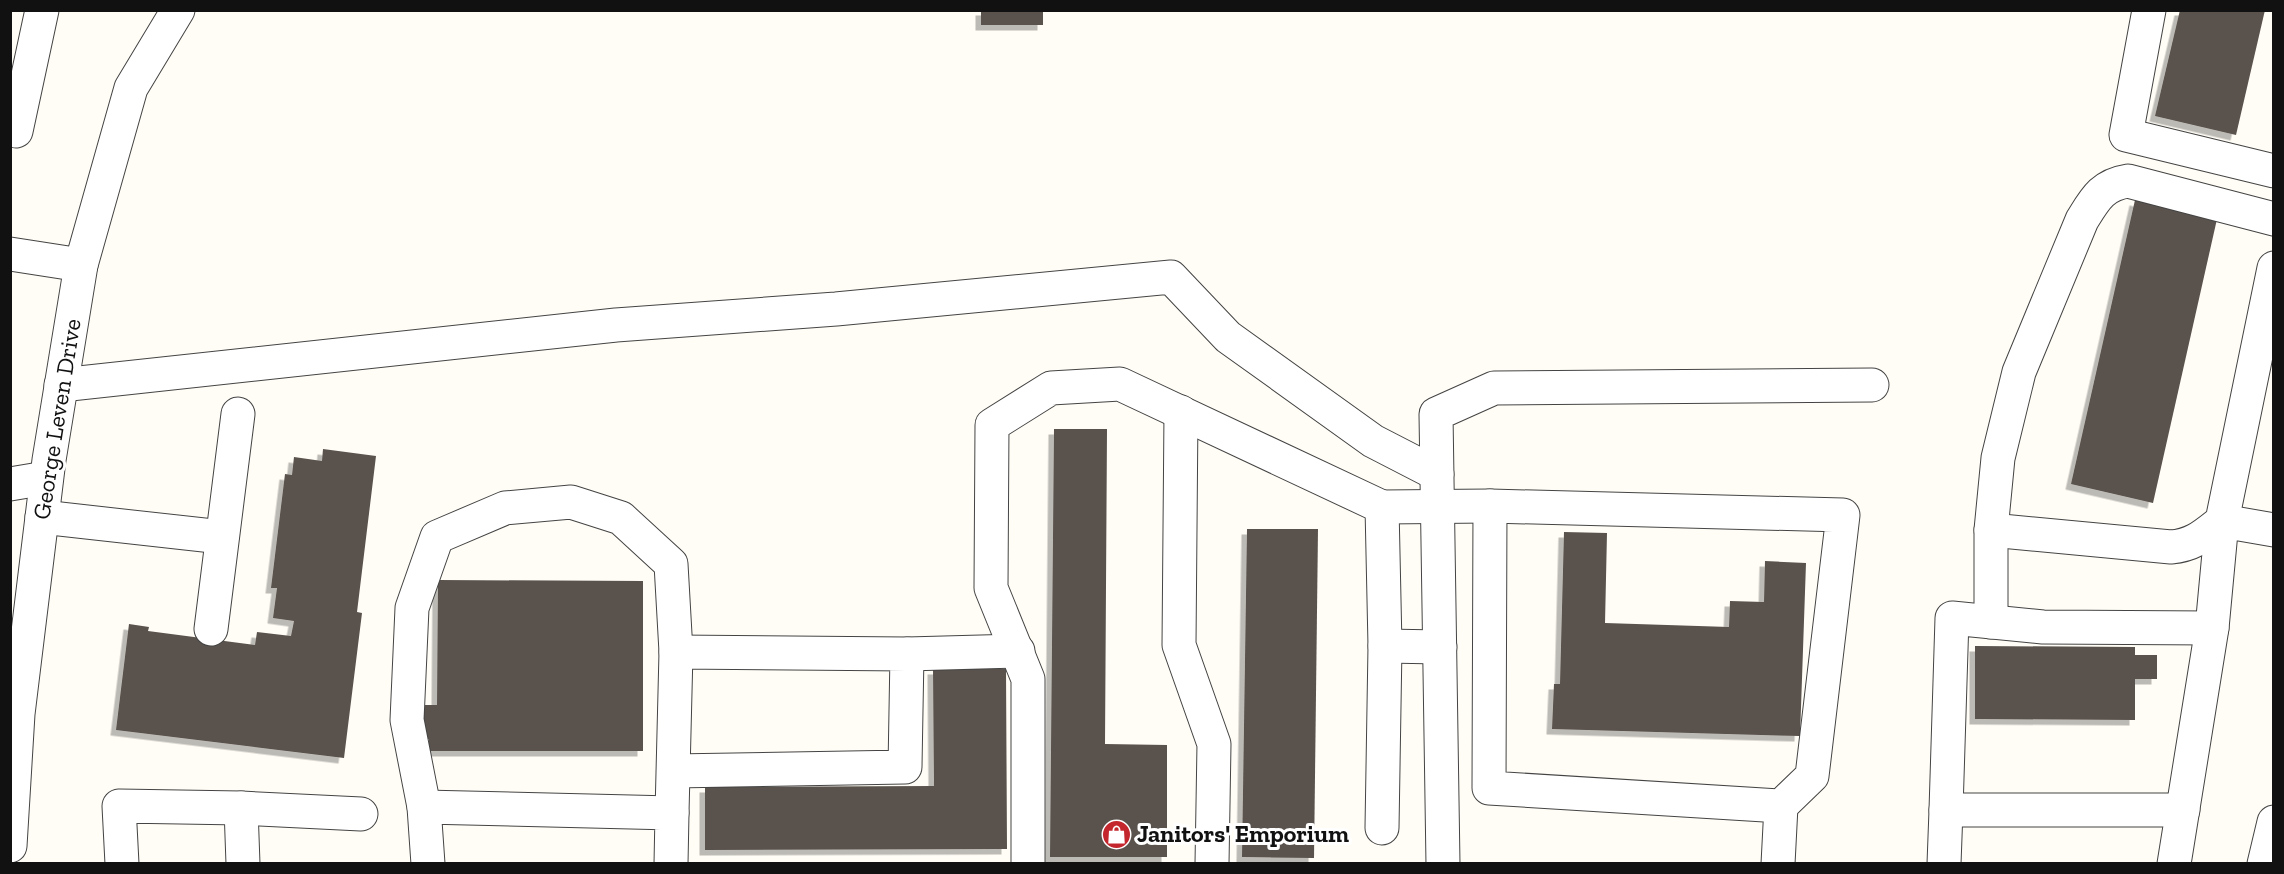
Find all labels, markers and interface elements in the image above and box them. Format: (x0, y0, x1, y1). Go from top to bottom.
street label: George Leven Drive (26, 316, 87, 521)
shop icon: Janitors' Emporium (1100, 818, 1132, 850)
place label: Janitors' Emporium (1137, 819, 1349, 848)

